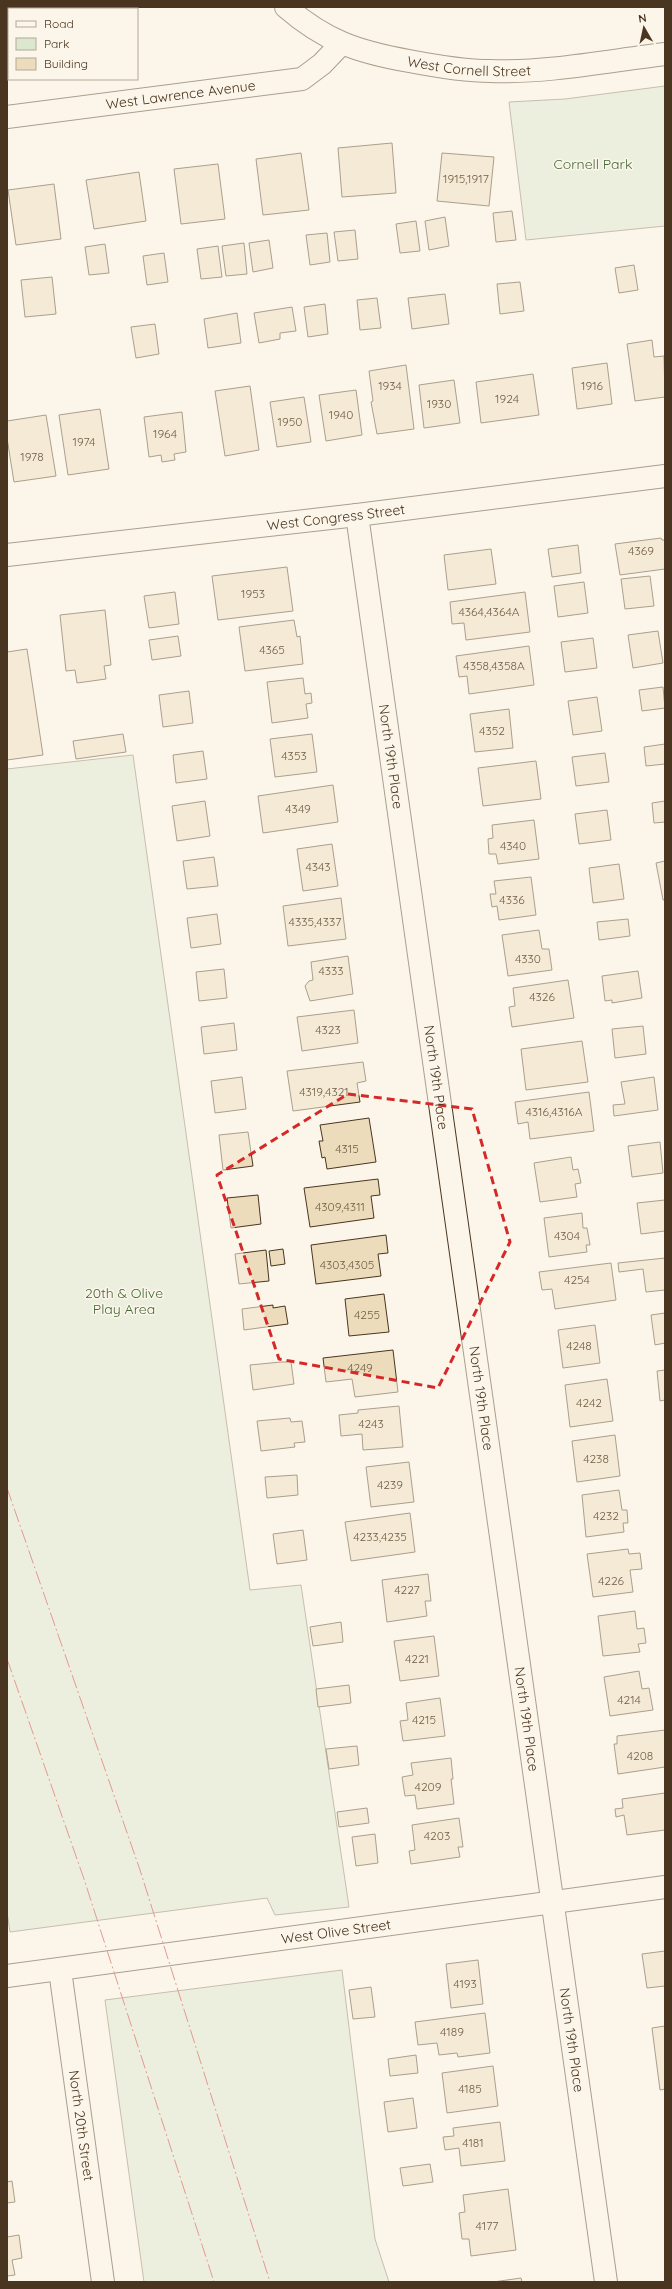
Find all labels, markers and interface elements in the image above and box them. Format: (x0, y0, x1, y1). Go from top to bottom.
legend (8, 8, 138, 80)
north arrow (624, 8, 664, 48)
text: N (637, 11, 648, 26)
text: Road (44, 16, 74, 31)
text: Park (44, 36, 69, 51)
street label: West Cornell Street (406, 52, 532, 80)
text: Building (44, 56, 88, 71)
street label: West Lawrence Avenue (105, 76, 257, 113)
park label: Cornell Park (554, 155, 632, 173)
house number: 1915,1917 (443, 171, 489, 186)
house number: 1934 (378, 378, 402, 393)
house number: 1916 (581, 378, 604, 393)
house number: 1924 (495, 391, 519, 406)
house number: 1930 (427, 396, 451, 411)
house number: 1940 (329, 407, 353, 422)
house number: 1950 (278, 414, 302, 429)
house number: 1964 (153, 426, 177, 441)
house number: 1974 (73, 434, 95, 449)
house number: 1978 (20, 449, 44, 464)
street label: West Congress Street (266, 500, 406, 534)
house number: 4369 (628, 543, 654, 558)
house number: 1953 (241, 586, 265, 601)
house number: 4364,4364A (458, 604, 520, 619)
house number: 4365 (259, 642, 285, 657)
house number: 4358,4358A (463, 658, 525, 673)
street label: North 19th Place (375, 703, 407, 810)
house number: 4352 (479, 723, 505, 738)
house number: 4353 (281, 748, 307, 763)
house number: 4349 (285, 801, 311, 816)
house number: 4340 (500, 838, 526, 853)
house number: 4343 (305, 859, 331, 874)
house number: 4336 (499, 892, 525, 907)
house number: 4335,4337 (289, 914, 341, 929)
house number: 4330 (515, 951, 541, 966)
house number: 4333 (318, 963, 344, 978)
house number: 4326 (529, 989, 555, 1004)
house number: 4323 (315, 1022, 341, 1037)
street label: North 19th Place (420, 1024, 453, 1131)
house number: 4319,4321 (299, 1084, 349, 1099)
house number: 4316,4316A (525, 1104, 583, 1119)
house number: 4315 (335, 1141, 359, 1156)
house number: 4309,4311 (315, 1199, 365, 1214)
house number: 4304 (554, 1228, 580, 1243)
house number: 4303,4305 (320, 1257, 374, 1272)
house number: 4254 (564, 1272, 590, 1287)
park label: 20th & Olive Play Area (85, 1284, 163, 1318)
house number: 4255 (354, 1307, 380, 1322)
house number: 4248 (566, 1338, 592, 1353)
street label: North 19th Place (465, 1345, 498, 1452)
house number: 4249 (347, 1360, 373, 1375)
house number: 4242 (576, 1395, 602, 1410)
house number: 4243 (358, 1416, 384, 1431)
house number: 4238 (583, 1451, 609, 1466)
house number: 4239 (377, 1477, 403, 1492)
house number: 4232 (593, 1508, 619, 1523)
house number: 4233,4235 (353, 1529, 407, 1544)
house number: 4226 (598, 1573, 625, 1588)
house number: 4227 (394, 1582, 420, 1597)
house number: 4221 (405, 1651, 429, 1666)
street label: North 19th Place (510, 1666, 543, 1773)
house number: 4214 (617, 1692, 641, 1707)
house number: 4215 (412, 1712, 436, 1727)
house number: 4208 (627, 1748, 653, 1763)
house number: 4209 (415, 1779, 442, 1794)
house number: 4203 (424, 1828, 450, 1843)
street label: West Olive Street (280, 1915, 392, 1948)
house number: 4193 (453, 1976, 477, 1991)
street label: North 19th Place (556, 1986, 588, 2093)
house number: 4189 (440, 2024, 464, 2039)
street label: North 20th Street (65, 2069, 98, 2182)
house number: 4185 (458, 2081, 482, 2096)
house number: 4181 (462, 2135, 484, 2150)
house number: 4177 (476, 2218, 499, 2233)

